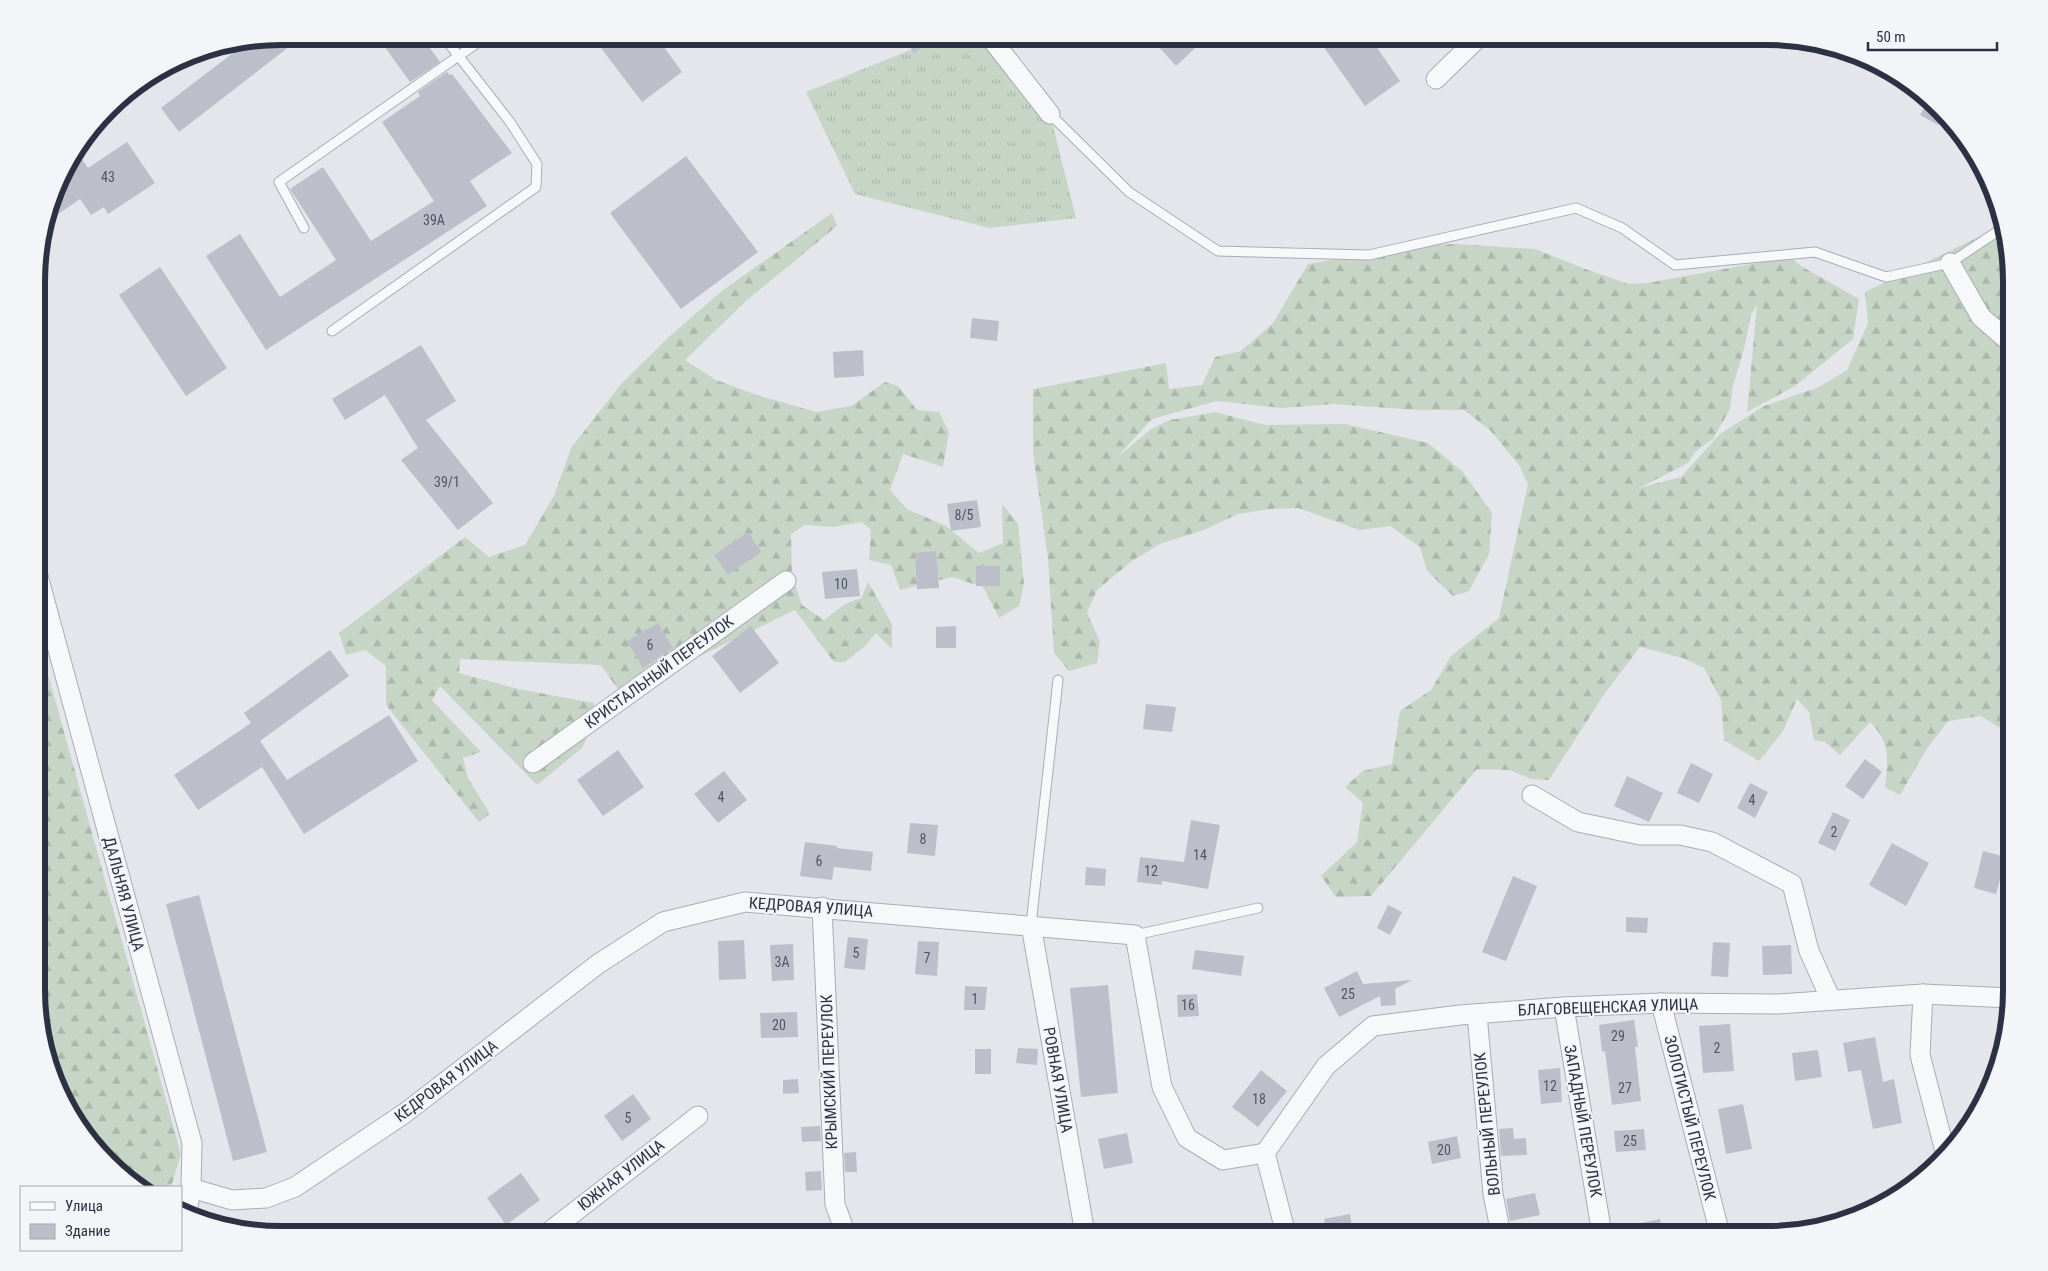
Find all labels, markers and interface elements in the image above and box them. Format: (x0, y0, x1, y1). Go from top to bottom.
scale bar (1868, 20, 1997, 52)
text: 50 m (1876, 28, 1906, 46)
house number: 43 (101, 169, 115, 185)
house number: 39А (423, 212, 445, 228)
house number: 39/1 (434, 474, 460, 490)
house number: 8/5 (954, 507, 974, 523)
house number: 10 (834, 576, 848, 592)
street label: КРИСТАЛЬНЫЙ ПЕРЕУЛОК (581, 612, 737, 732)
house number: 6 (647, 637, 654, 653)
house number: 4 (718, 789, 725, 805)
house number: 4 (1749, 792, 1756, 808)
house number: 2 (1831, 824, 1838, 840)
house number: 8 (920, 831, 927, 847)
street label: ДАЛЬНЯЯ УЛИЦА (100, 835, 148, 953)
house number: 14 (1193, 847, 1207, 863)
house number: 6 (816, 853, 823, 869)
house number: 12 (1144, 863, 1158, 879)
street label: КЕДРОВАЯ УЛИЦА (748, 893, 874, 921)
house number: 5 (853, 945, 860, 961)
house number: 7 (924, 950, 931, 966)
house number: 3А (775, 954, 789, 970)
house number: 25 (1341, 986, 1355, 1002)
house number: 1 (972, 991, 978, 1007)
street label: КРЫМСКИЙ ПЕРЕУЛОК (817, 994, 841, 1150)
street label: БЛАГОВЕЩЕНСКАЯ УЛИЦА (1517, 994, 1699, 1020)
house number: 16 (1181, 997, 1195, 1013)
house number: 20 (772, 1017, 786, 1033)
street label: РОВНАЯ УЛИЦА (1039, 1026, 1077, 1134)
house number: 29 (1611, 1028, 1625, 1044)
street label: ЗОЛОТИСТЫЙ ПЕРЕУЛОК (1660, 1033, 1720, 1203)
street label: КЕДРОВАЯ УЛИЦА (391, 1036, 501, 1126)
house number: 2 (1714, 1040, 1721, 1056)
street label: ЗАПАДНЫЙ ПЕРЕУЛОК (1560, 1043, 1606, 1199)
street label: ВОЛЬНЫЙ ПЕРЕУЛОК (1470, 1051, 1504, 1197)
house number: 12 (1543, 1078, 1557, 1094)
house number: 27 (1618, 1080, 1632, 1096)
house number: 18 (1252, 1091, 1266, 1107)
house number: 5 (625, 1110, 632, 1126)
house number: 25 (1623, 1133, 1637, 1149)
street label: ЮЖНАЯ УЛИЦА (574, 1135, 668, 1215)
house number: 20 (1437, 1142, 1451, 1158)
legend (20, 1186, 182, 1251)
text: Улица (65, 1197, 103, 1215)
text: Здание (65, 1222, 110, 1240)

